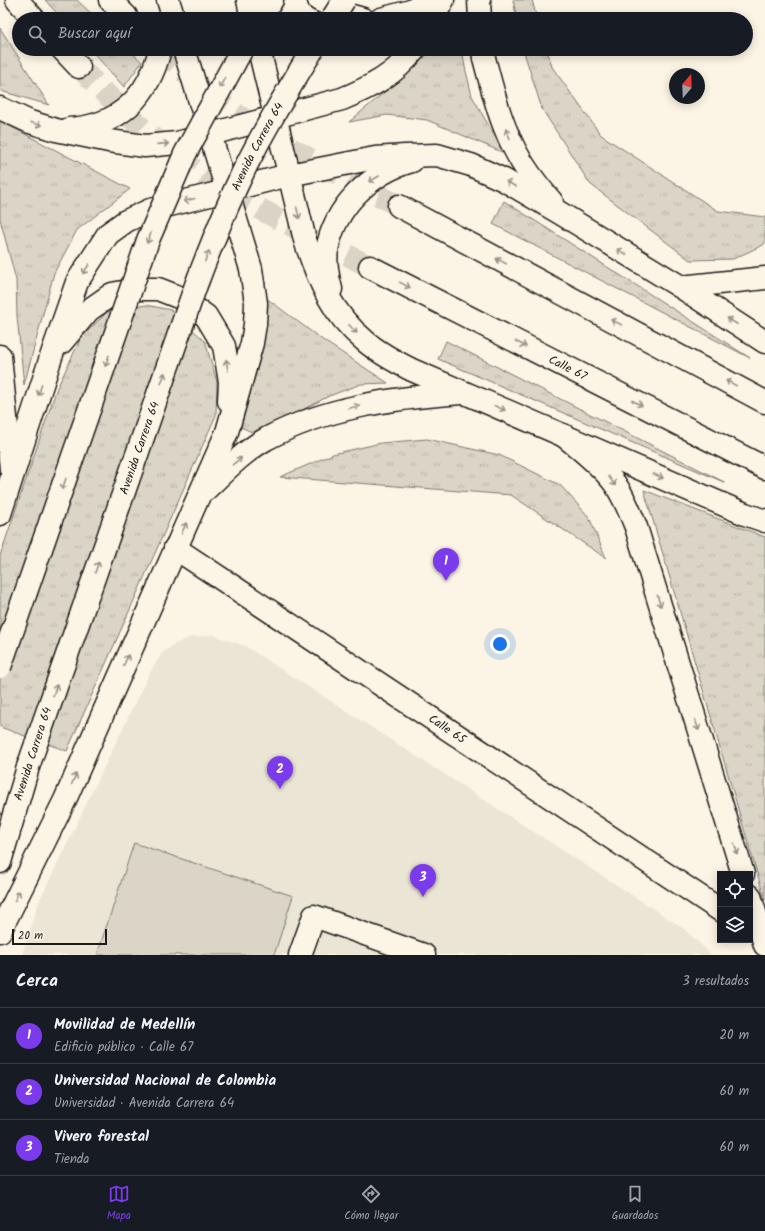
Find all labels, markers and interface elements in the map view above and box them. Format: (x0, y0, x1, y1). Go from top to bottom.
search box (12, 12, 753, 56)
text: Buscar aquí (58, 22, 131, 46)
icon: search (26, 23, 48, 45)
north arrow (669, 68, 705, 104)
one-way arrow (218, 77, 226, 89)
street label: Avenida Carrera 64 (226, 98, 288, 194)
one-way arrow (30, 120, 42, 128)
one-way arrow (504, 128, 511, 140)
one-way arrow (156, 141, 169, 148)
one-way arrow (368, 175, 380, 183)
one-way arrow (505, 180, 517, 188)
one-way arrow (183, 197, 196, 205)
one-way arrow (295, 206, 302, 219)
one-way arrow (145, 232, 153, 244)
one-way arrow (616, 247, 628, 255)
one-way arrow (204, 251, 211, 263)
one-way arrow (496, 256, 508, 264)
one-way arrow (82, 263, 90, 274)
one-way arrow (399, 282, 411, 290)
one-way arrow (727, 317, 738, 325)
one-way arrow (610, 318, 622, 325)
one-way arrow (348, 324, 357, 334)
one-way arrow (514, 341, 526, 348)
street label: Calle 67 (545, 350, 591, 386)
one-way arrow (102, 355, 110, 367)
one-way arrow (223, 359, 231, 372)
one-way arrow (159, 373, 167, 385)
one-way arrow (725, 379, 737, 387)
one-way arrow (36, 383, 43, 396)
street label: Avenida Carrera 64 (114, 398, 164, 497)
one-way arrow (630, 400, 642, 407)
one-way arrow (347, 403, 360, 411)
one-way arrow (494, 405, 506, 412)
one-way arrow (231, 457, 242, 465)
one-way arrow (652, 473, 664, 481)
one-way arrow (608, 475, 616, 486)
one-way arrow (60, 478, 68, 490)
one-way arrow (180, 522, 188, 534)
pin: 1 (433, 548, 459, 581)
one-way arrow (94, 562, 102, 574)
one-way arrow (656, 594, 663, 607)
your location (490, 634, 510, 654)
one-way arrow (123, 654, 130, 666)
one-way arrow (51, 685, 59, 697)
street label: Avenida Carrera 64 (9, 704, 57, 803)
street label: Calle 65 (425, 709, 471, 749)
one-way arrow (694, 718, 701, 731)
pin: 2 (267, 756, 293, 789)
one-way arrow (71, 774, 78, 786)
one-way arrow (733, 843, 740, 856)
pin: 3 (410, 864, 436, 897)
map controls (717, 871, 753, 943)
button: locate (717, 871, 753, 907)
one-way arrow (14, 890, 21, 902)
button: layers (717, 907, 753, 943)
scale bar (12, 927, 107, 946)
text: 20 m (18, 927, 43, 945)
text: Cerca (16, 968, 58, 995)
text: 3 resultados (682, 971, 749, 992)
text: Movilidad de Medellín (54, 1013, 195, 1037)
text: 1 (27, 1025, 31, 1046)
text: 20 m (719, 1025, 749, 1046)
text: Edificio público · Calle 67 (54, 1037, 193, 1058)
text: Universidad Nacional de Colombia (54, 1069, 276, 1093)
text: 2 (25, 1081, 33, 1102)
text: 60 m (720, 1081, 749, 1102)
text: Universidad · Avenida Carrera 64 (54, 1093, 234, 1114)
text: Vivero forestal (54, 1125, 149, 1149)
text: 3 (25, 1137, 33, 1158)
text: 60 m (720, 1137, 749, 1158)
text: Tienda (54, 1149, 89, 1170)
tab: Mapa (107, 1183, 131, 1225)
tab: Cómo llegar (344, 1183, 398, 1225)
tab: Guardados (612, 1183, 658, 1225)

